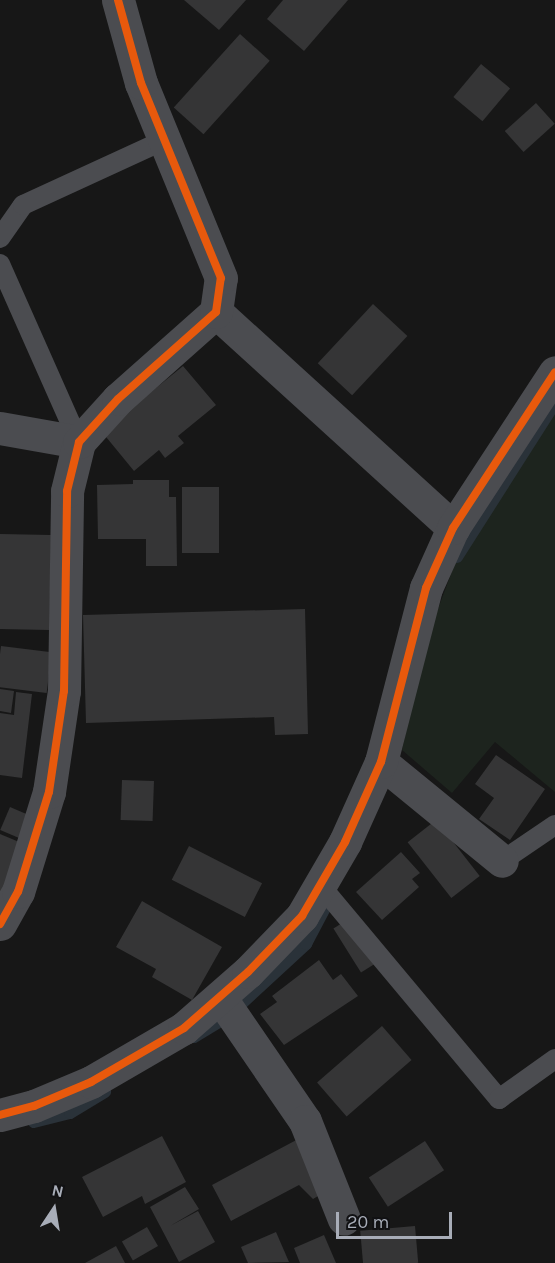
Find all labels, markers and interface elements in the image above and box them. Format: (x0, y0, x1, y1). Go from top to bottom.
north arrow (24, 1179, 84, 1239)
text: N (50, 1180, 65, 1201)
scale bar (339, 1200, 454, 1238)
text: 20 m (347, 1211, 389, 1233)

